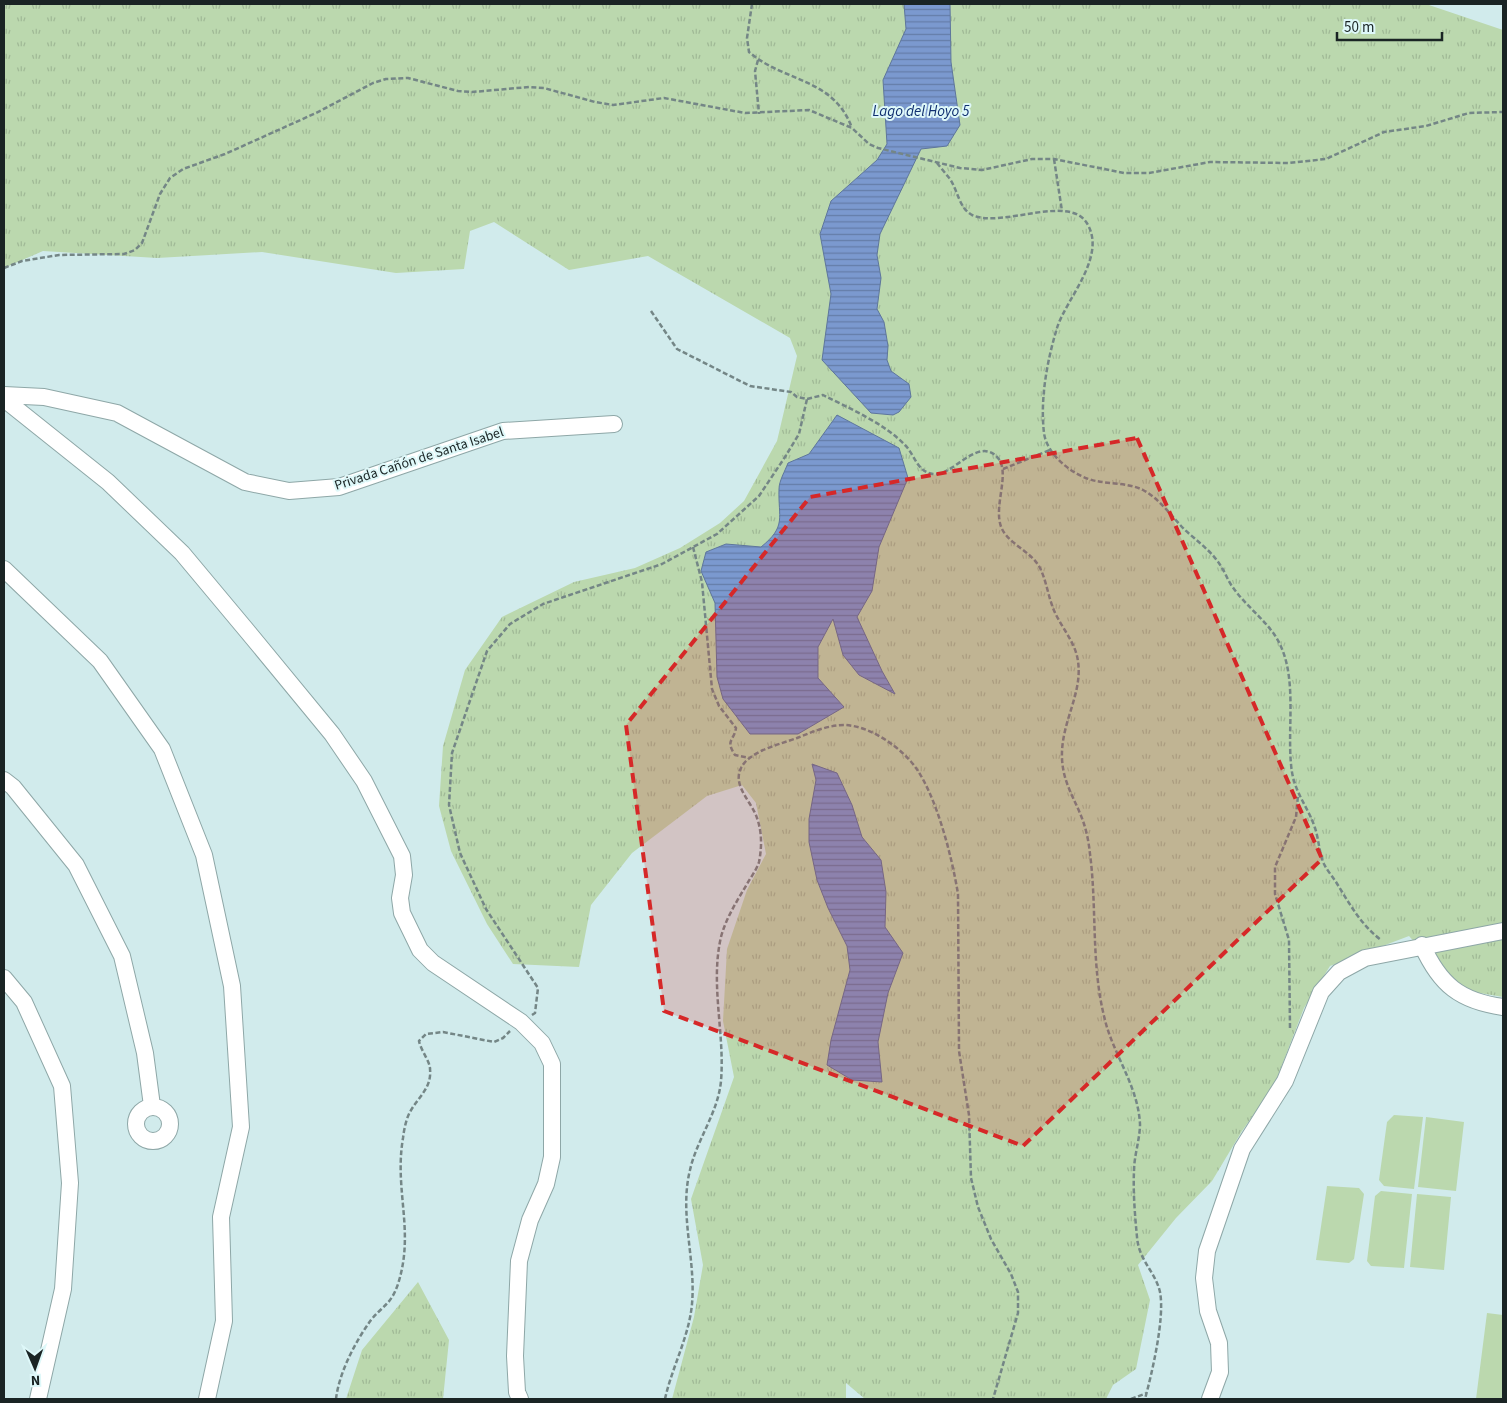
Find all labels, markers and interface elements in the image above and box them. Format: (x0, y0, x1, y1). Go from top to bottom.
scale bar (1337, 10, 1442, 42)
text: 50 m (1344, 17, 1374, 38)
water label: Lago del Hoyo 5 (873, 101, 970, 122)
street label: Privada Cañón de Santa Isabel (332, 422, 507, 496)
north arrow (10, 1343, 60, 1393)
text: N (30, 1370, 40, 1390)

